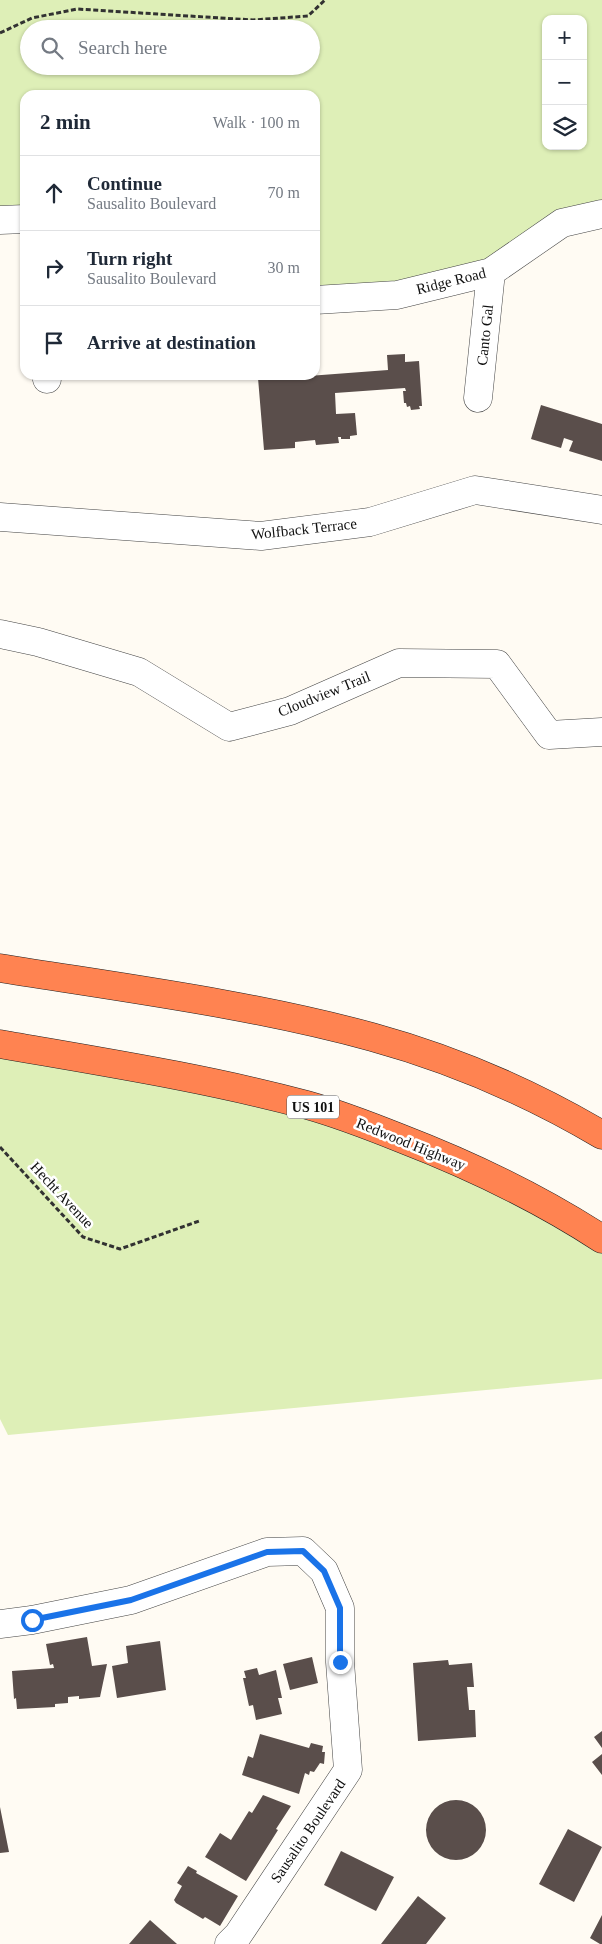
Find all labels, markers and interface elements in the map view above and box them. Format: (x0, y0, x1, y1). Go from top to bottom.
map controls (542, 15, 587, 150)
button: + (542, 15, 587, 60)
search box (20, 20, 320, 75)
icon: search (38, 34, 66, 62)
text: Search here (78, 37, 167, 58)
button: − (542, 60, 587, 105)
button: layers (542, 105, 587, 150)
text: 2 min (40, 110, 91, 134)
text: Walk · 100 m (213, 114, 300, 131)
text: Continue (87, 173, 162, 194)
icon: ahead (40, 179, 68, 207)
text: 70 m (268, 184, 300, 201)
text: Sausalito Boulevard (87, 195, 216, 212)
text: Turn right (87, 248, 172, 269)
icon: right (40, 254, 68, 282)
text: 30 m (268, 259, 300, 276)
street label: Ridge Road (414, 264, 488, 297)
text: Sausalito Boulevard (87, 270, 216, 287)
street label: Canto Gal (474, 304, 496, 366)
icon: arrive (40, 329, 68, 357)
text: Arrive at destination (87, 332, 256, 353)
street label: Wolfback Terrace (250, 515, 358, 543)
street label: Cloudview Trail (276, 668, 372, 720)
road number: US 101 (287, 1096, 339, 1118)
street label: Redwood Highway (354, 1115, 468, 1173)
street label: Hecht Avenue (27, 1159, 97, 1232)
route start (21, 1609, 44, 1632)
route end (329, 1651, 352, 1674)
street label: Sausalito Boulevard (267, 1776, 349, 1886)

